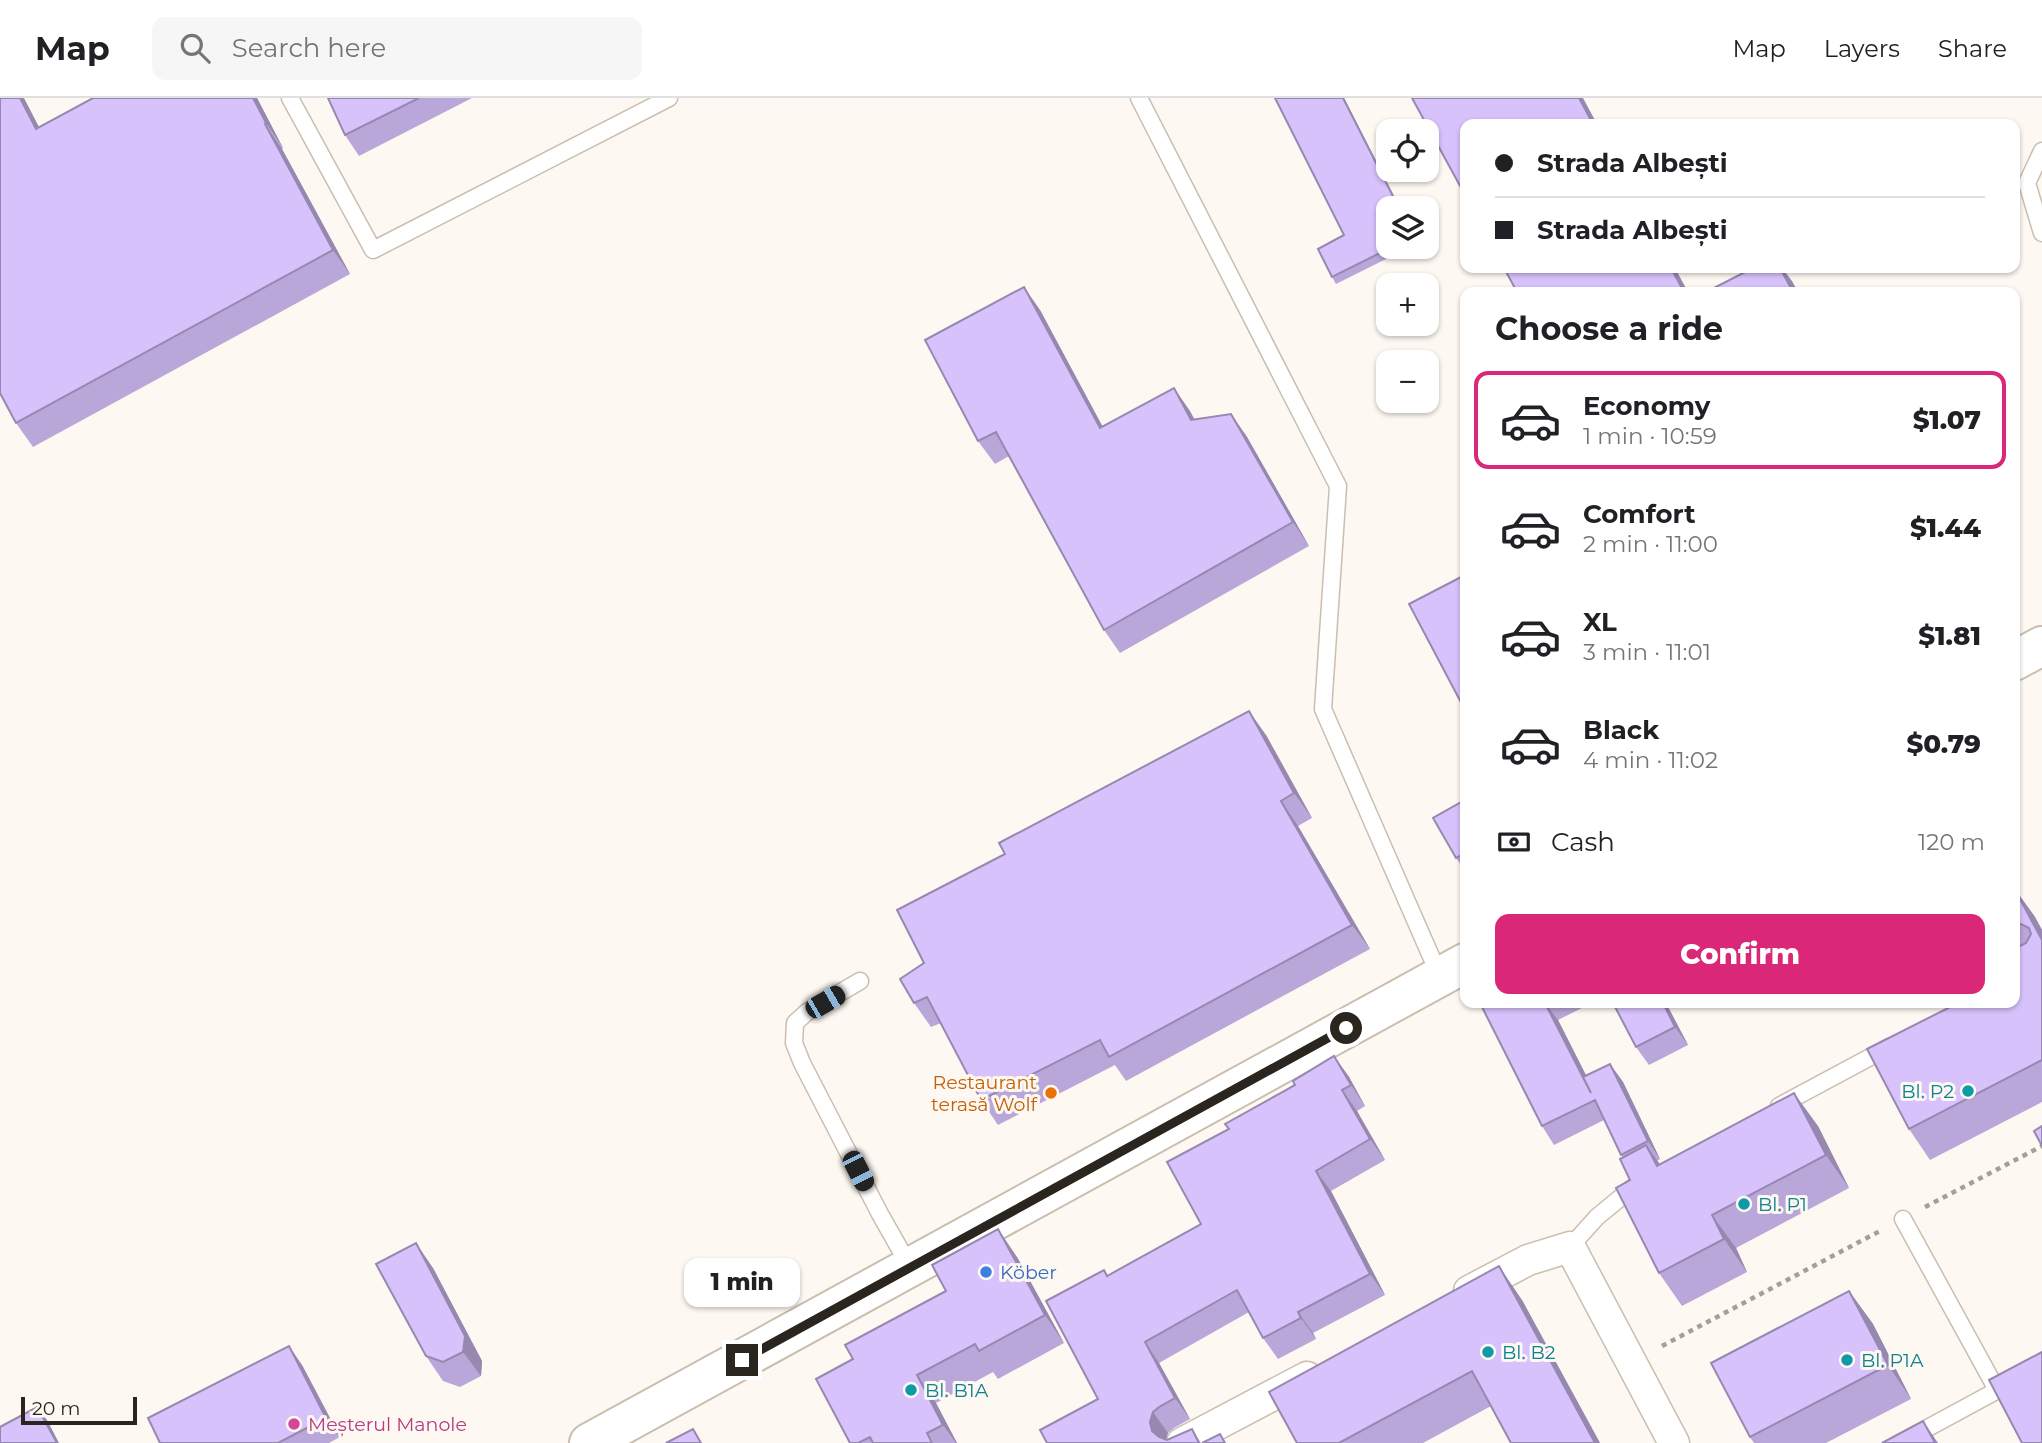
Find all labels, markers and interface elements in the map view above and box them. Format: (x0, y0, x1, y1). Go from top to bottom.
search box (152, 17, 642, 80)
text: Map (35, 28, 110, 68)
icon: search (176, 29, 214, 67)
text: Search here (232, 32, 386, 64)
text: Map (1732, 34, 1786, 63)
text: Layers (1824, 34, 1900, 63)
text: Share (1938, 34, 2007, 63)
map controls (1376, 119, 1439, 413)
button: locate (1376, 119, 1439, 182)
text: Strada Albești (1537, 147, 1728, 179)
button: layers (1376, 196, 1439, 259)
text: Strada Albești (1537, 214, 1728, 246)
button: + (1376, 273, 1439, 336)
text: Choose a ride (1495, 309, 1723, 348)
button: − (1376, 350, 1439, 413)
icon: car (1499, 389, 1562, 452)
text: Economy (1583, 390, 1710, 422)
text: $1.07 (1913, 404, 1981, 436)
text: 1 min · 10:59 (1583, 422, 1717, 450)
icon: car (1499, 497, 1562, 560)
text: Comfort (1583, 498, 1695, 530)
text: $1.44 (1910, 512, 1981, 544)
text: 2 min · 11:00 (1583, 530, 1718, 558)
icon: car (1499, 605, 1562, 668)
text: XL (1583, 606, 1617, 638)
text: $1.81 (1918, 620, 1981, 652)
text: 3 min · 11:01 (1583, 638, 1711, 666)
icon: car (1499, 713, 1562, 776)
text: Black (1583, 714, 1659, 746)
text: $0.79 (1907, 728, 1981, 760)
text: 4 min · 11:02 (1583, 746, 1718, 774)
icon: cash (1495, 823, 1533, 861)
text: Cash (1551, 826, 1615, 858)
text: 120 m (1918, 828, 1985, 856)
button: Confirm (1495, 914, 1985, 994)
car (802, 982, 849, 1022)
route start (1330, 1012, 1362, 1044)
place label: Restaurant terasă Wolf (931, 1071, 1039, 1116)
place label: Bl. P2 (1901, 1080, 1954, 1103)
marker: Bl. P2 (1960, 1083, 1976, 1099)
marker: Restaurant terasă Wolf (1043, 1085, 1059, 1101)
car (840, 1148, 877, 1194)
place label: Bl. P1 (1758, 1193, 1807, 1216)
marker: Bl. P1 (1736, 1196, 1752, 1212)
callout: 1 min (684, 1258, 800, 1308)
place label: Köber (1000, 1261, 1057, 1284)
marker: Köber (978, 1264, 994, 1280)
text: 1 min (710, 1268, 774, 1296)
place label: Bl. B2 (1502, 1341, 1556, 1364)
route end (726, 1344, 758, 1376)
marker: Bl. B2 (1480, 1344, 1496, 1360)
place label: Bl. P1A (1861, 1349, 1924, 1372)
marker: Bl. P1A (1839, 1352, 1855, 1368)
place label: Bl. B1A (925, 1379, 989, 1402)
marker: Bl. B1A (903, 1382, 919, 1398)
scale bar (21, 1394, 136, 1426)
text: 20 m (32, 1397, 80, 1420)
place label: Meșterul Manole (308, 1413, 467, 1437)
marker: Meșterul Manole (286, 1416, 302, 1432)

